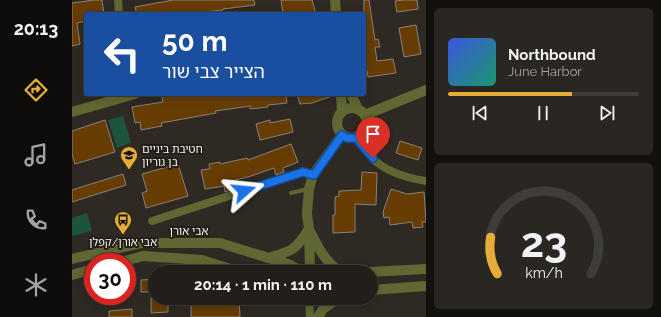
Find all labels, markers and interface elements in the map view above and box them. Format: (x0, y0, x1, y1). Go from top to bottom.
text: 20:13 (14, 18, 58, 39)
text: 50 m (162, 25, 228, 58)
icon: left (96, 28, 148, 80)
text: Northbound (508, 46, 596, 64)
text: הצייר צבי שור (162, 61, 265, 82)
text: June Harbor (508, 64, 582, 79)
icon: directions (22, 76, 50, 104)
icon: previous (469, 102, 491, 124)
icon: pause (532, 102, 554, 124)
icon: next (596, 102, 618, 124)
pin (356, 117, 390, 158)
icon: arrive (362, 123, 384, 145)
icon: music (22, 141, 50, 169)
place label: חטיבת ביניים בן גוריון (142, 143, 203, 169)
school or university icon: חטיבת ביניים בן גוריון (119, 145, 139, 170)
position arrow (223, 170, 265, 212)
icon: phone (22, 206, 50, 234)
bus stop icon: אבי אורן/קפלן (113, 210, 133, 235)
text: 23 (520, 218, 567, 267)
street label: אבי אורן (170, 225, 208, 238)
place label: אבי אורן/קפלן (89, 236, 157, 249)
speed limit sign: 30 (84, 253, 136, 305)
text: km/h (525, 264, 562, 280)
icon: climate (22, 271, 50, 299)
text: 20:14 · 1 min · 110 m (194, 276, 332, 294)

